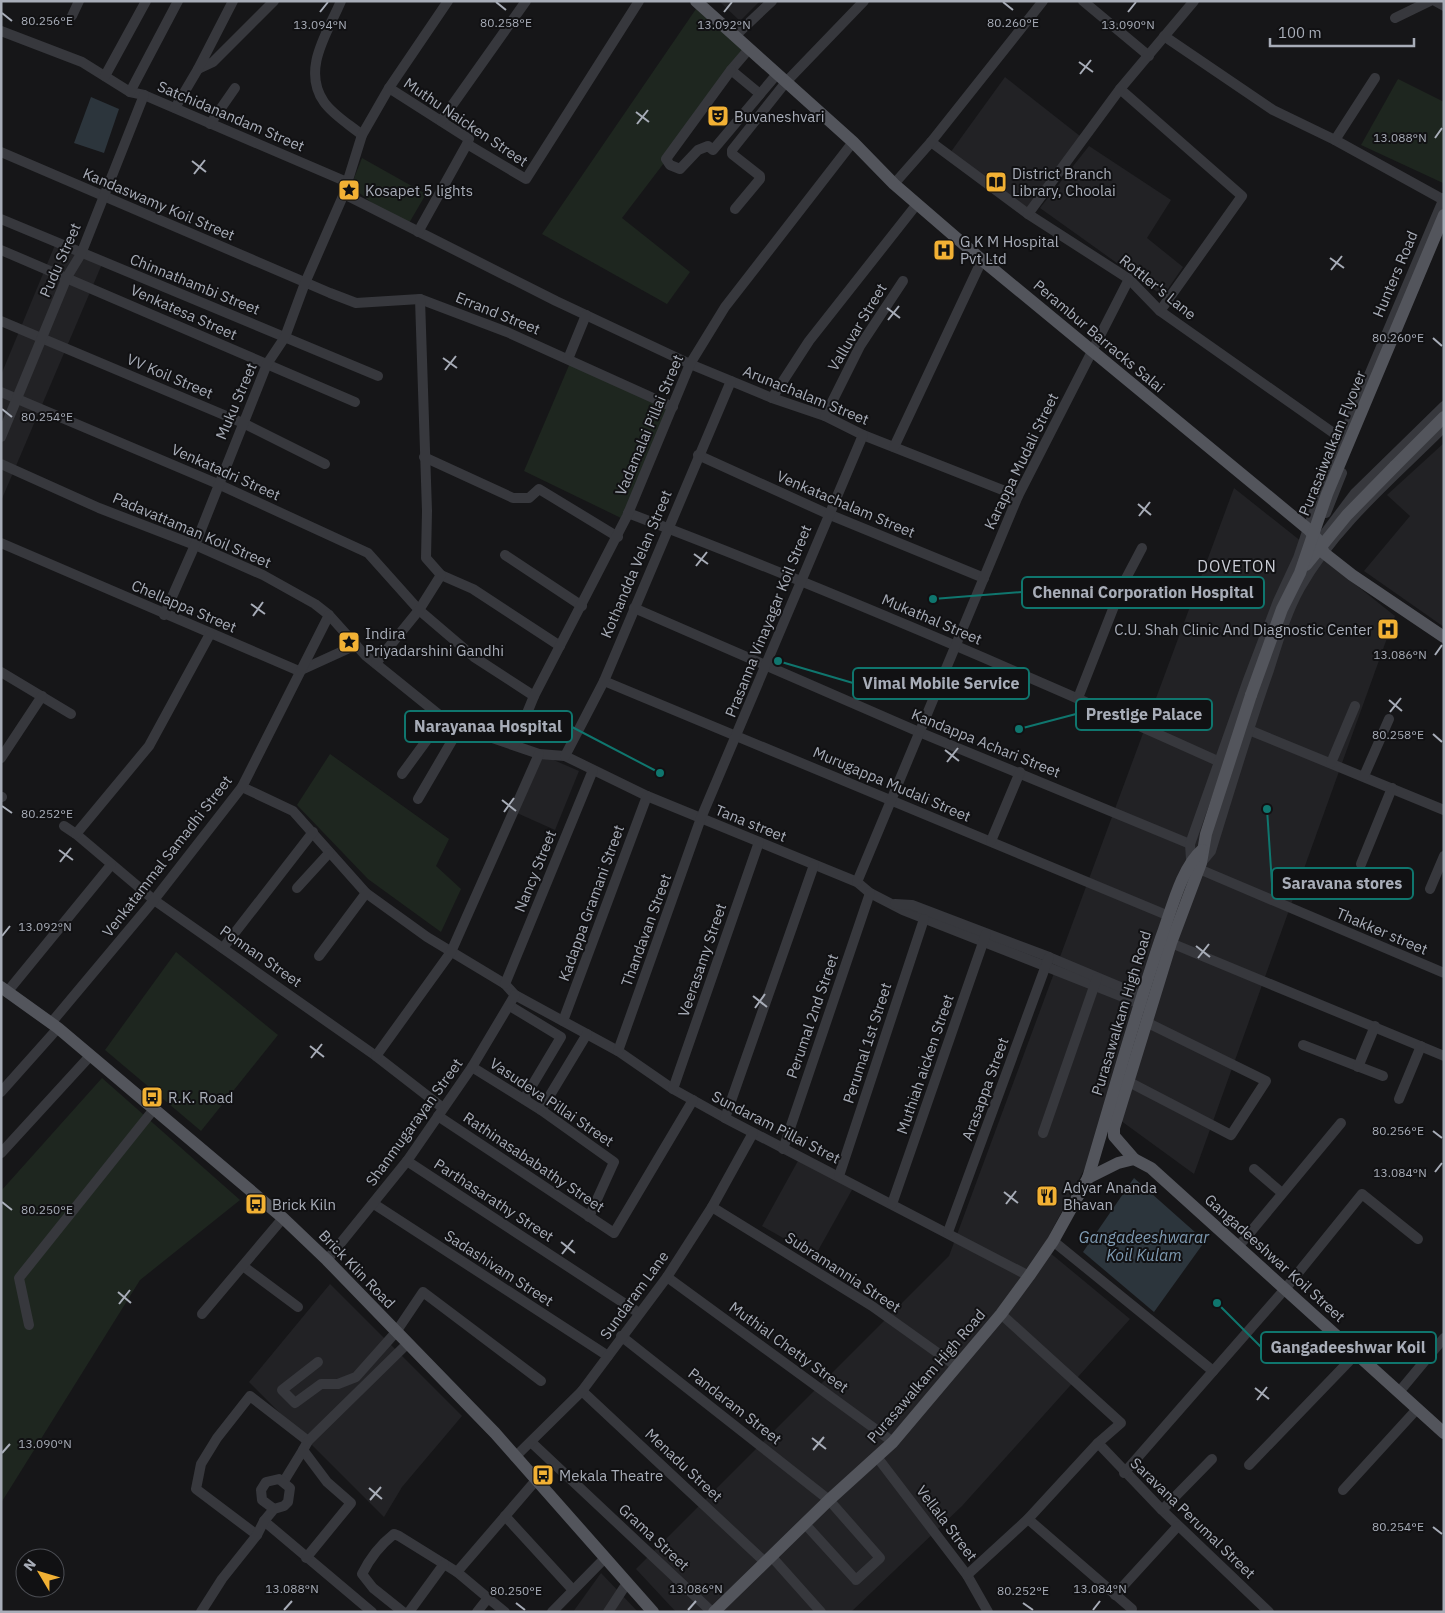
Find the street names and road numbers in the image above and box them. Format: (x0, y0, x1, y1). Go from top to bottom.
street label: Muthu Naicken Street (400, 73, 532, 171)
street label: Satchidanandam Street (155, 76, 307, 156)
street label: Kandaswamy Koil Street (80, 163, 238, 245)
street label: Pudu Street (35, 220, 85, 300)
street label: Hunters Road (1368, 228, 1422, 320)
street label: Chinnathambi Street (127, 249, 263, 319)
street label: Rottler's Lane (1116, 250, 1200, 324)
street label: Perambur Barracks Salai (1030, 276, 1168, 396)
street label: Venkatesa Street (128, 280, 240, 344)
street label: Valluvar Street (823, 280, 891, 374)
street label: Errand Street (453, 287, 543, 339)
street label: VV Koil Street (124, 349, 216, 403)
street label: Vadamalai Pillai Street (611, 352, 687, 498)
street label: Muku Street (211, 360, 261, 442)
street label: Arunachalam Street (740, 361, 872, 429)
street label: Purasaiwalkam Flyover (1294, 367, 1370, 518)
street label: Karappa Mudali Street (980, 390, 1062, 532)
street label: Venkatadri Street (169, 439, 283, 505)
street label: Venkatachalam Street (774, 466, 918, 542)
street label: Kothandda Velan Street (596, 487, 676, 641)
street label: Padavattaman Koil Street (110, 488, 274, 572)
street label: Prasanna Vinayagar Koil Street (721, 522, 815, 720)
street label: Chellappa Street (129, 575, 239, 637)
street label: Mukathal Street (879, 589, 985, 649)
street label: Kandappa Achari Street (909, 704, 1063, 782)
street label: Murugappa Mudali Street (810, 742, 974, 826)
street label: Venkatammal Samadhi Street (98, 771, 236, 941)
street label: Tana street (713, 800, 789, 846)
street label: Kadappa Gramani Street (554, 822, 628, 984)
street label: Nancy Street (510, 827, 560, 915)
street label: Thandavan Street (617, 871, 675, 989)
street label: Veerasamy Street (674, 901, 730, 1019)
street label: Thakker street (1333, 903, 1431, 959)
street label: Ponnan Street (216, 921, 306, 991)
street label: Purasawalkam High Road (1087, 928, 1155, 1098)
street label: Perumal 2nd Street (782, 951, 842, 1081)
street label: Perumal 1st Street (839, 980, 895, 1106)
street label: Muthiah aicken Street (892, 992, 958, 1136)
street label: Arasappa Street (958, 1035, 1012, 1143)
street label: Vasudeva Pillai Street (486, 1053, 618, 1151)
street label: Shanmugarayan Street (361, 1054, 467, 1190)
street label: Sundaram Pillai Stret (709, 1086, 843, 1168)
street label: Rathinasababathy Street (460, 1108, 608, 1216)
street label: Parthasarathy Street (431, 1154, 557, 1246)
street label: Gangadeeshwar Koil Street (1201, 1190, 1349, 1326)
street label: Brick Klin Road (315, 1226, 399, 1312)
street label: Sadashivam Street (441, 1226, 557, 1310)
street label: Subramannia Street (782, 1228, 904, 1316)
street label: Sundaram Lane (596, 1247, 672, 1343)
street label: Muthial Chetty Street (726, 1297, 852, 1397)
street label: Purasawalkam High Road (863, 1305, 989, 1447)
street label: Pandaram Street (684, 1364, 786, 1448)
street label: Menadu Street (641, 1424, 727, 1506)
street label: Saravana Perumal Street (1127, 1453, 1259, 1583)
street label: Vellala Street (912, 1481, 982, 1565)
street label: Grama Street (615, 1499, 693, 1575)

